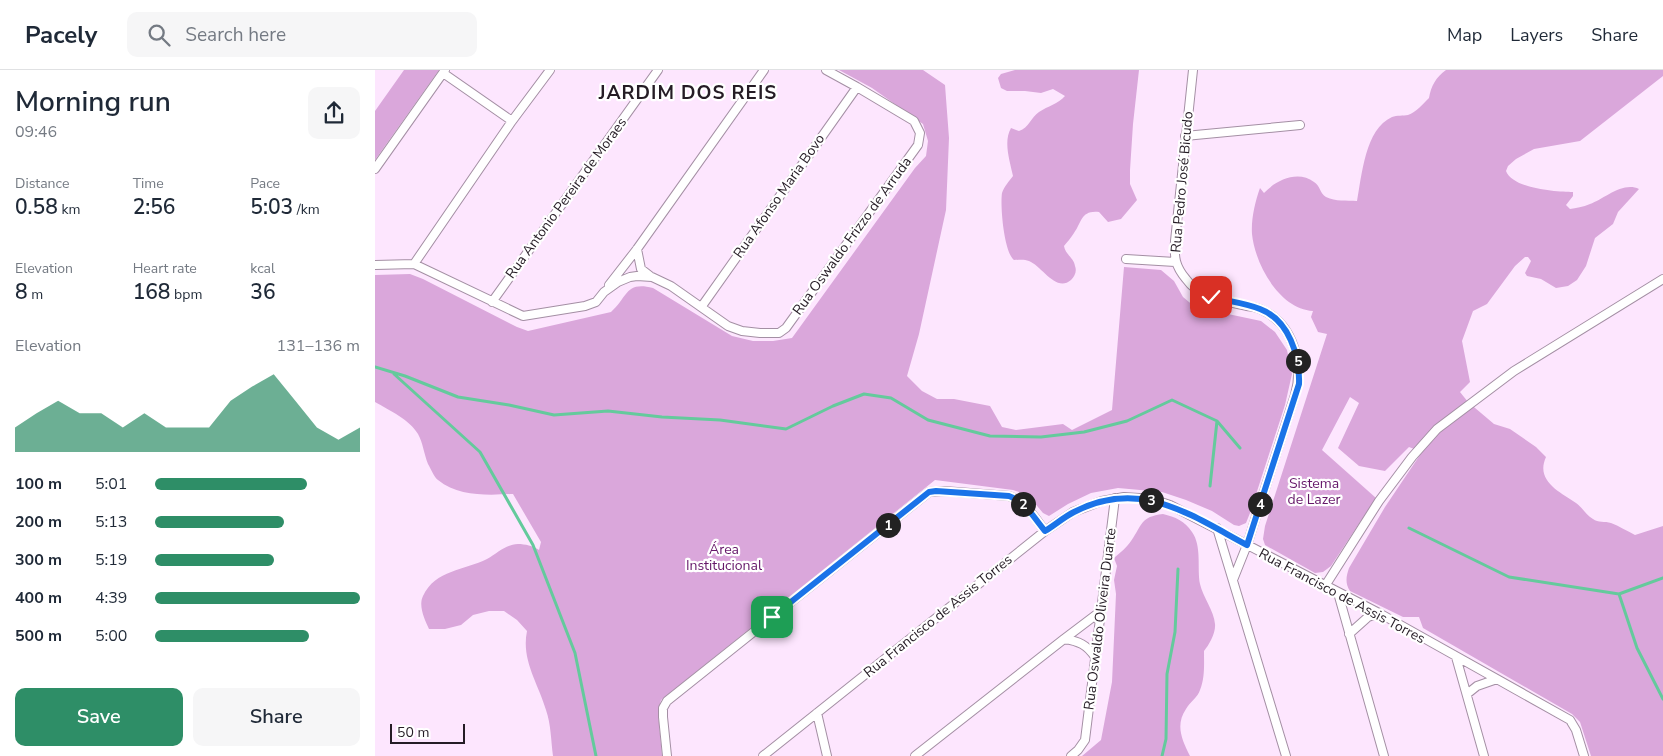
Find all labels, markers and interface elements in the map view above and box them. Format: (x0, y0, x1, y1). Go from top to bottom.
search box (127, 12, 477, 57)
text: Pacely (25, 19, 97, 51)
icon: search (145, 21, 173, 49)
text: Search here (185, 22, 286, 48)
text: Map (1447, 23, 1482, 47)
text: Layers (1510, 23, 1563, 47)
text: Share (1591, 23, 1638, 47)
district label: JARDIM DOS REIS (598, 80, 777, 106)
text: Morning run (15, 83, 171, 121)
button: share (308, 87, 360, 139)
street label: Rua Pedro José Bicudo (1166, 110, 1198, 253)
street label: Rua Antonio Pereira de Moraes (501, 113, 631, 282)
text: 09:46 (15, 121, 57, 143)
street label: Rua Afonso Maria Bovo (729, 130, 829, 262)
street label: Rua Oswaldo Frizzo de Arruda (788, 153, 916, 319)
text: Distance (15, 174, 69, 193)
text: Time (133, 174, 164, 193)
text: Pace (250, 174, 280, 193)
text: 0.58 (15, 193, 58, 221)
text: 2:56 (133, 193, 175, 221)
text: 5:03 (250, 193, 293, 221)
text: km (58, 200, 80, 219)
text: /km (293, 200, 320, 219)
text: Elevation (15, 259, 73, 278)
text: Heart rate (133, 259, 197, 278)
text: kcal (250, 259, 275, 278)
pin (1190, 276, 1232, 318)
text: 8 (15, 278, 28, 306)
text: 168 (133, 278, 170, 306)
text: 36 (250, 278, 276, 306)
icon: check (1197, 283, 1225, 311)
text: m (28, 285, 43, 304)
text: bpm (170, 285, 202, 304)
text: Elevation (15, 335, 81, 357)
text: 131–136 m (277, 335, 360, 357)
pin: 5 (1285, 348, 1311, 374)
text: 5 (1294, 352, 1303, 371)
text: 100 m (15, 473, 62, 495)
text: 5:01 (95, 473, 127, 495)
park label: Sistema de Lazer (1287, 474, 1341, 509)
pin: 3 (1139, 488, 1163, 512)
text: 3 (1147, 491, 1156, 510)
pin: 2 (1011, 492, 1035, 516)
pin: 4 (1247, 492, 1273, 516)
text: 2 (1019, 495, 1028, 514)
text: 4 (1256, 495, 1265, 514)
text: 200 m (15, 511, 62, 533)
text: 5:13 (95, 511, 127, 533)
pin: 1 (875, 512, 901, 538)
text: 1 (884, 516, 893, 535)
street label: Rua Oswaldo Oliveira Duarte (1079, 527, 1121, 711)
park label: Área Institucional (686, 540, 763, 575)
street label: Rua Francisco de Assis Torres (1255, 544, 1429, 648)
text: 300 m (15, 549, 62, 571)
text: 5:19 (95, 549, 127, 571)
street label: Rua Francisco de Assis Torres (860, 550, 1016, 682)
text: 400 m (15, 587, 62, 609)
text: 4:39 (95, 587, 127, 609)
pin (751, 596, 793, 638)
icon: arrive (758, 603, 786, 631)
text: 500 m (15, 625, 62, 647)
text: 5:00 (95, 625, 127, 647)
button: Save (15, 688, 183, 746)
button: Share (193, 688, 360, 746)
scale bar (390, 721, 465, 744)
text: 50 m (397, 723, 429, 742)

